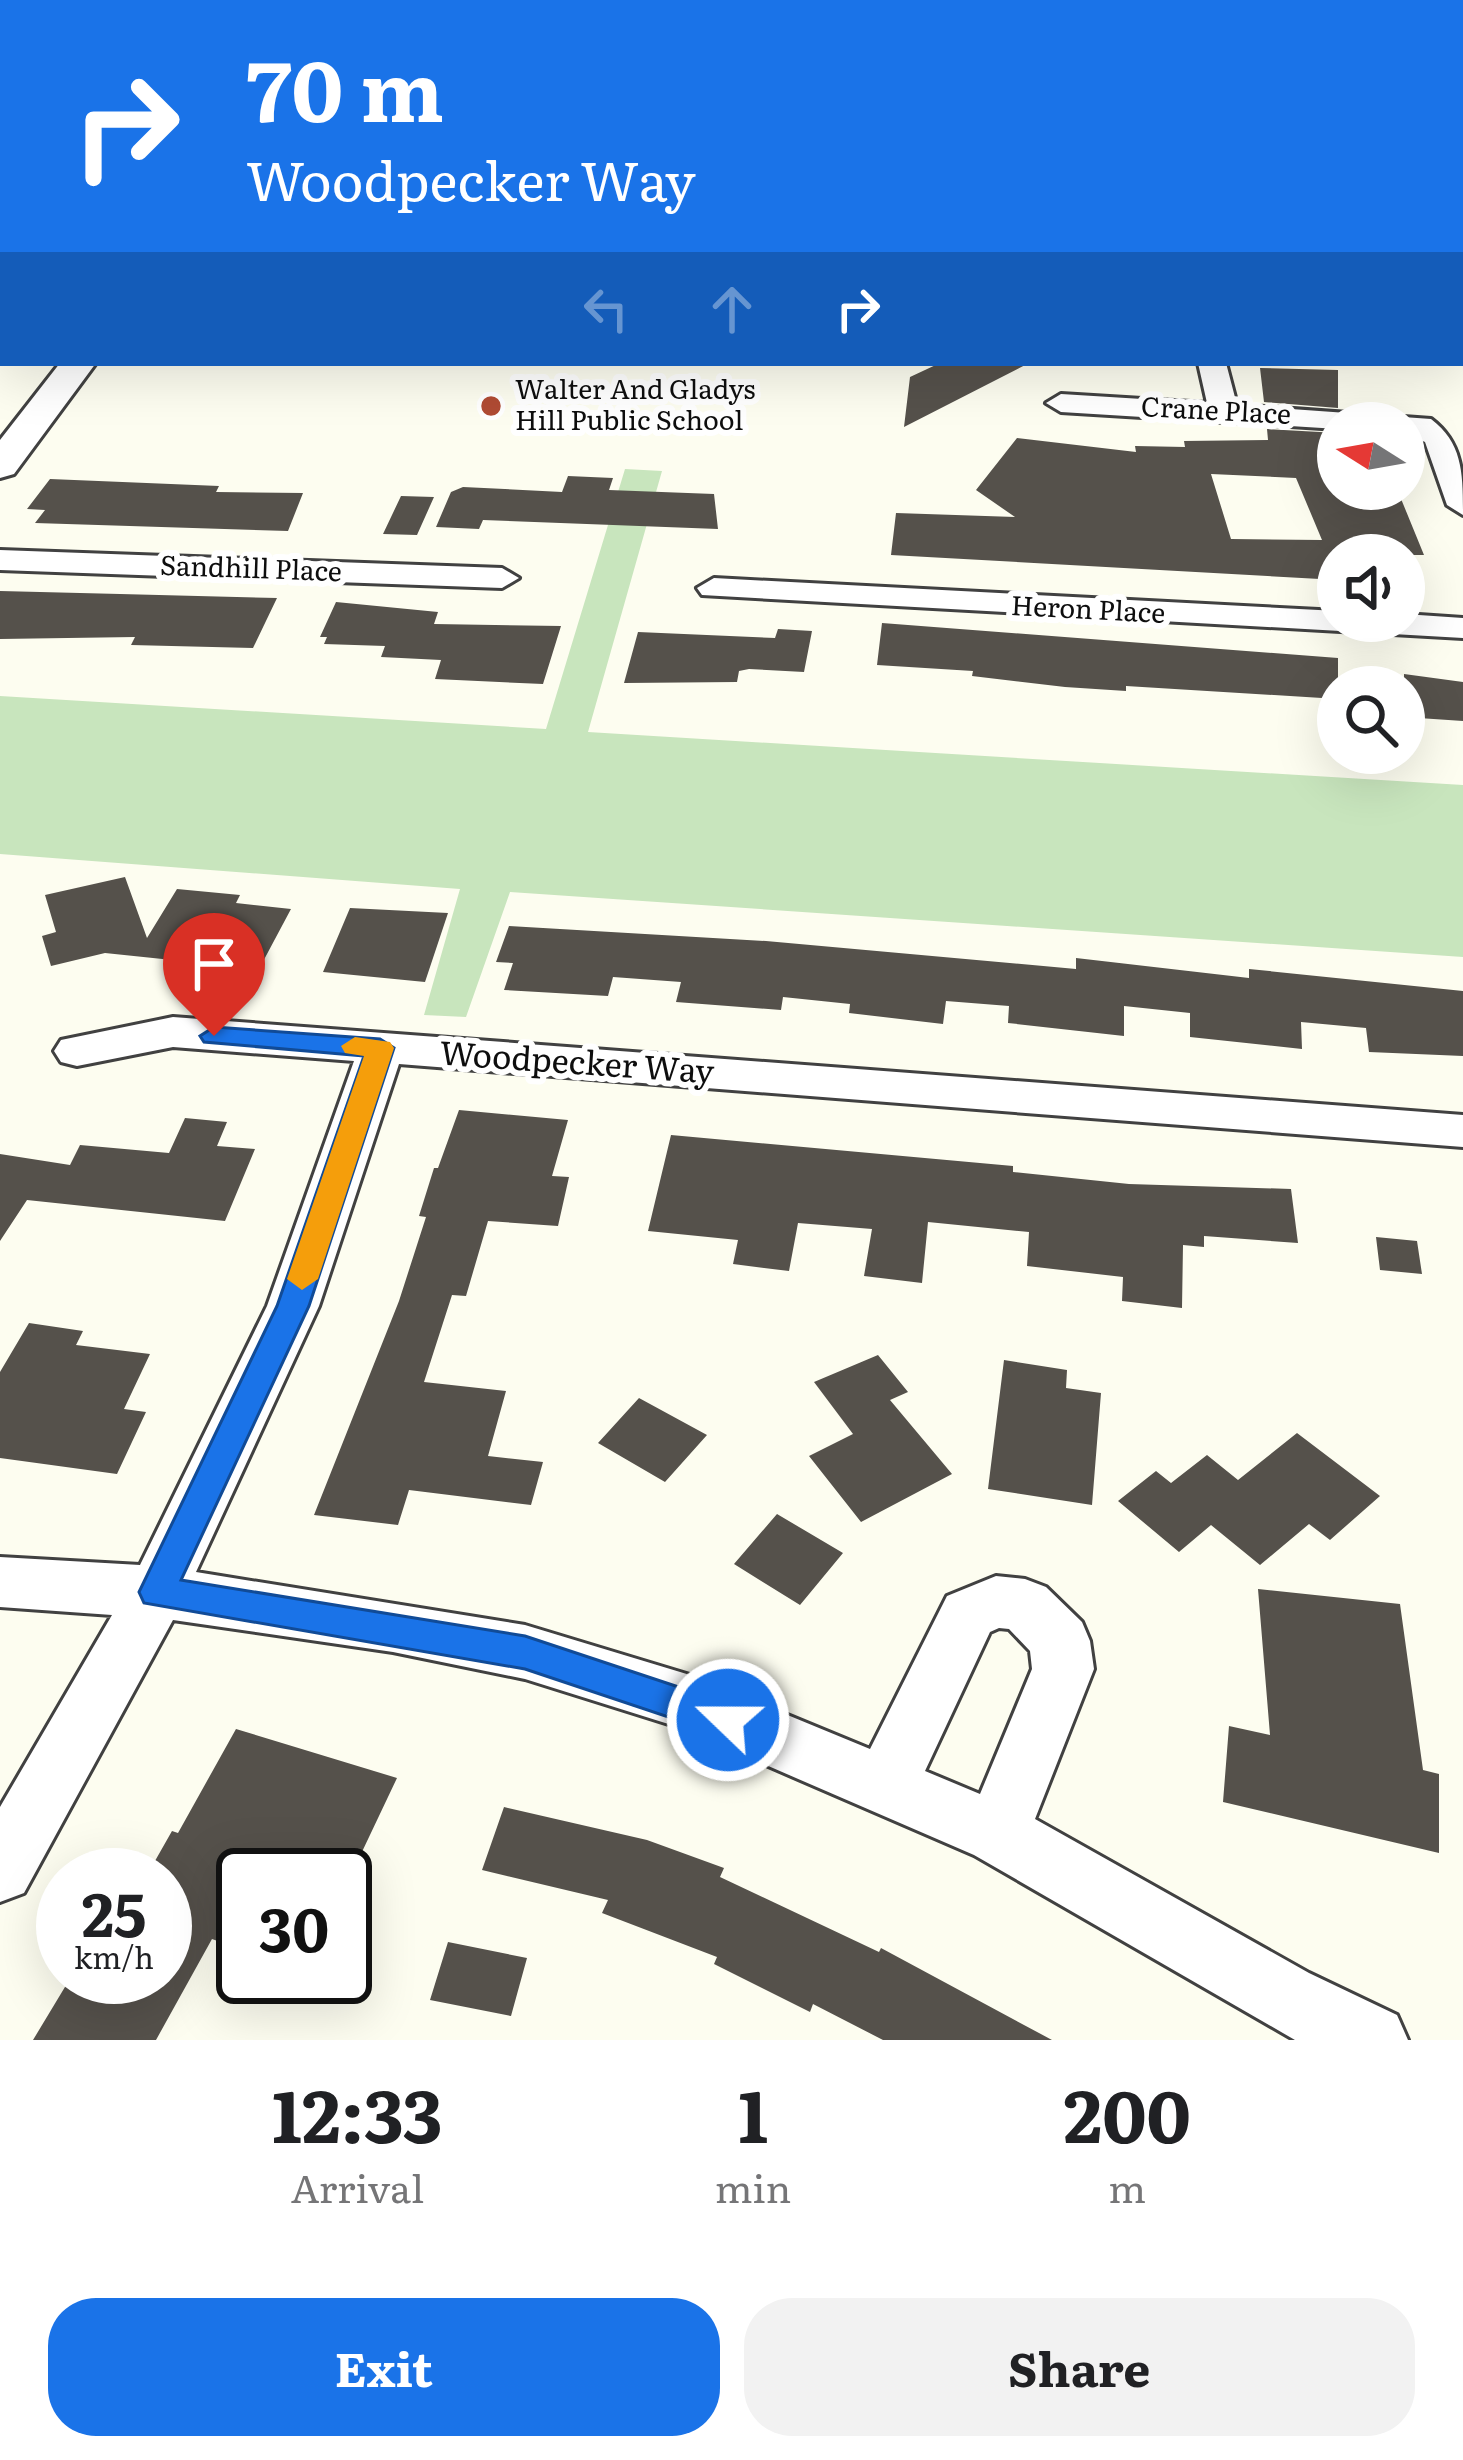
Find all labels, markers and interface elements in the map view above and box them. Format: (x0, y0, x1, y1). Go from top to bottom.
text: 70 m (246, 23, 444, 148)
icon: right (48, 48, 204, 204)
text: Woodpecker Way (246, 137, 696, 218)
icon: left (573, 276, 639, 342)
icon: ahead (699, 276, 765, 342)
icon: right (825, 276, 891, 342)
place label: Walter And Gladys Hill Public School (515, 367, 755, 438)
street label: Crane Place (1140, 384, 1292, 432)
marker: Walter And Gladys Hill Public School (478, 393, 504, 419)
north arrow (1317, 402, 1425, 510)
map controls (1317, 402, 1425, 774)
button: sound (1317, 534, 1425, 642)
street label: Sandhill Place (160, 543, 343, 589)
street label: Heron Place (1010, 583, 1166, 631)
button: search (1317, 666, 1425, 774)
pin (163, 913, 265, 1036)
icon: arrive (181, 931, 247, 997)
street label: Woodpecker Way (438, 1025, 716, 1094)
position arrow (665, 1657, 791, 1783)
speed limit sign: 30 (216, 1848, 372, 2004)
text: 25 (82, 1866, 146, 1955)
text: km/h (74, 1934, 154, 1978)
text: 12:33 (272, 2058, 443, 2165)
text: 1 (738, 2058, 768, 2165)
text: 200 (1064, 2058, 1191, 2165)
text: Arrival (291, 2157, 424, 2215)
text: min (715, 2157, 791, 2215)
text: m (1108, 2157, 1146, 2215)
button: Exit (48, 2298, 720, 2436)
button: Share (744, 2298, 1415, 2436)

